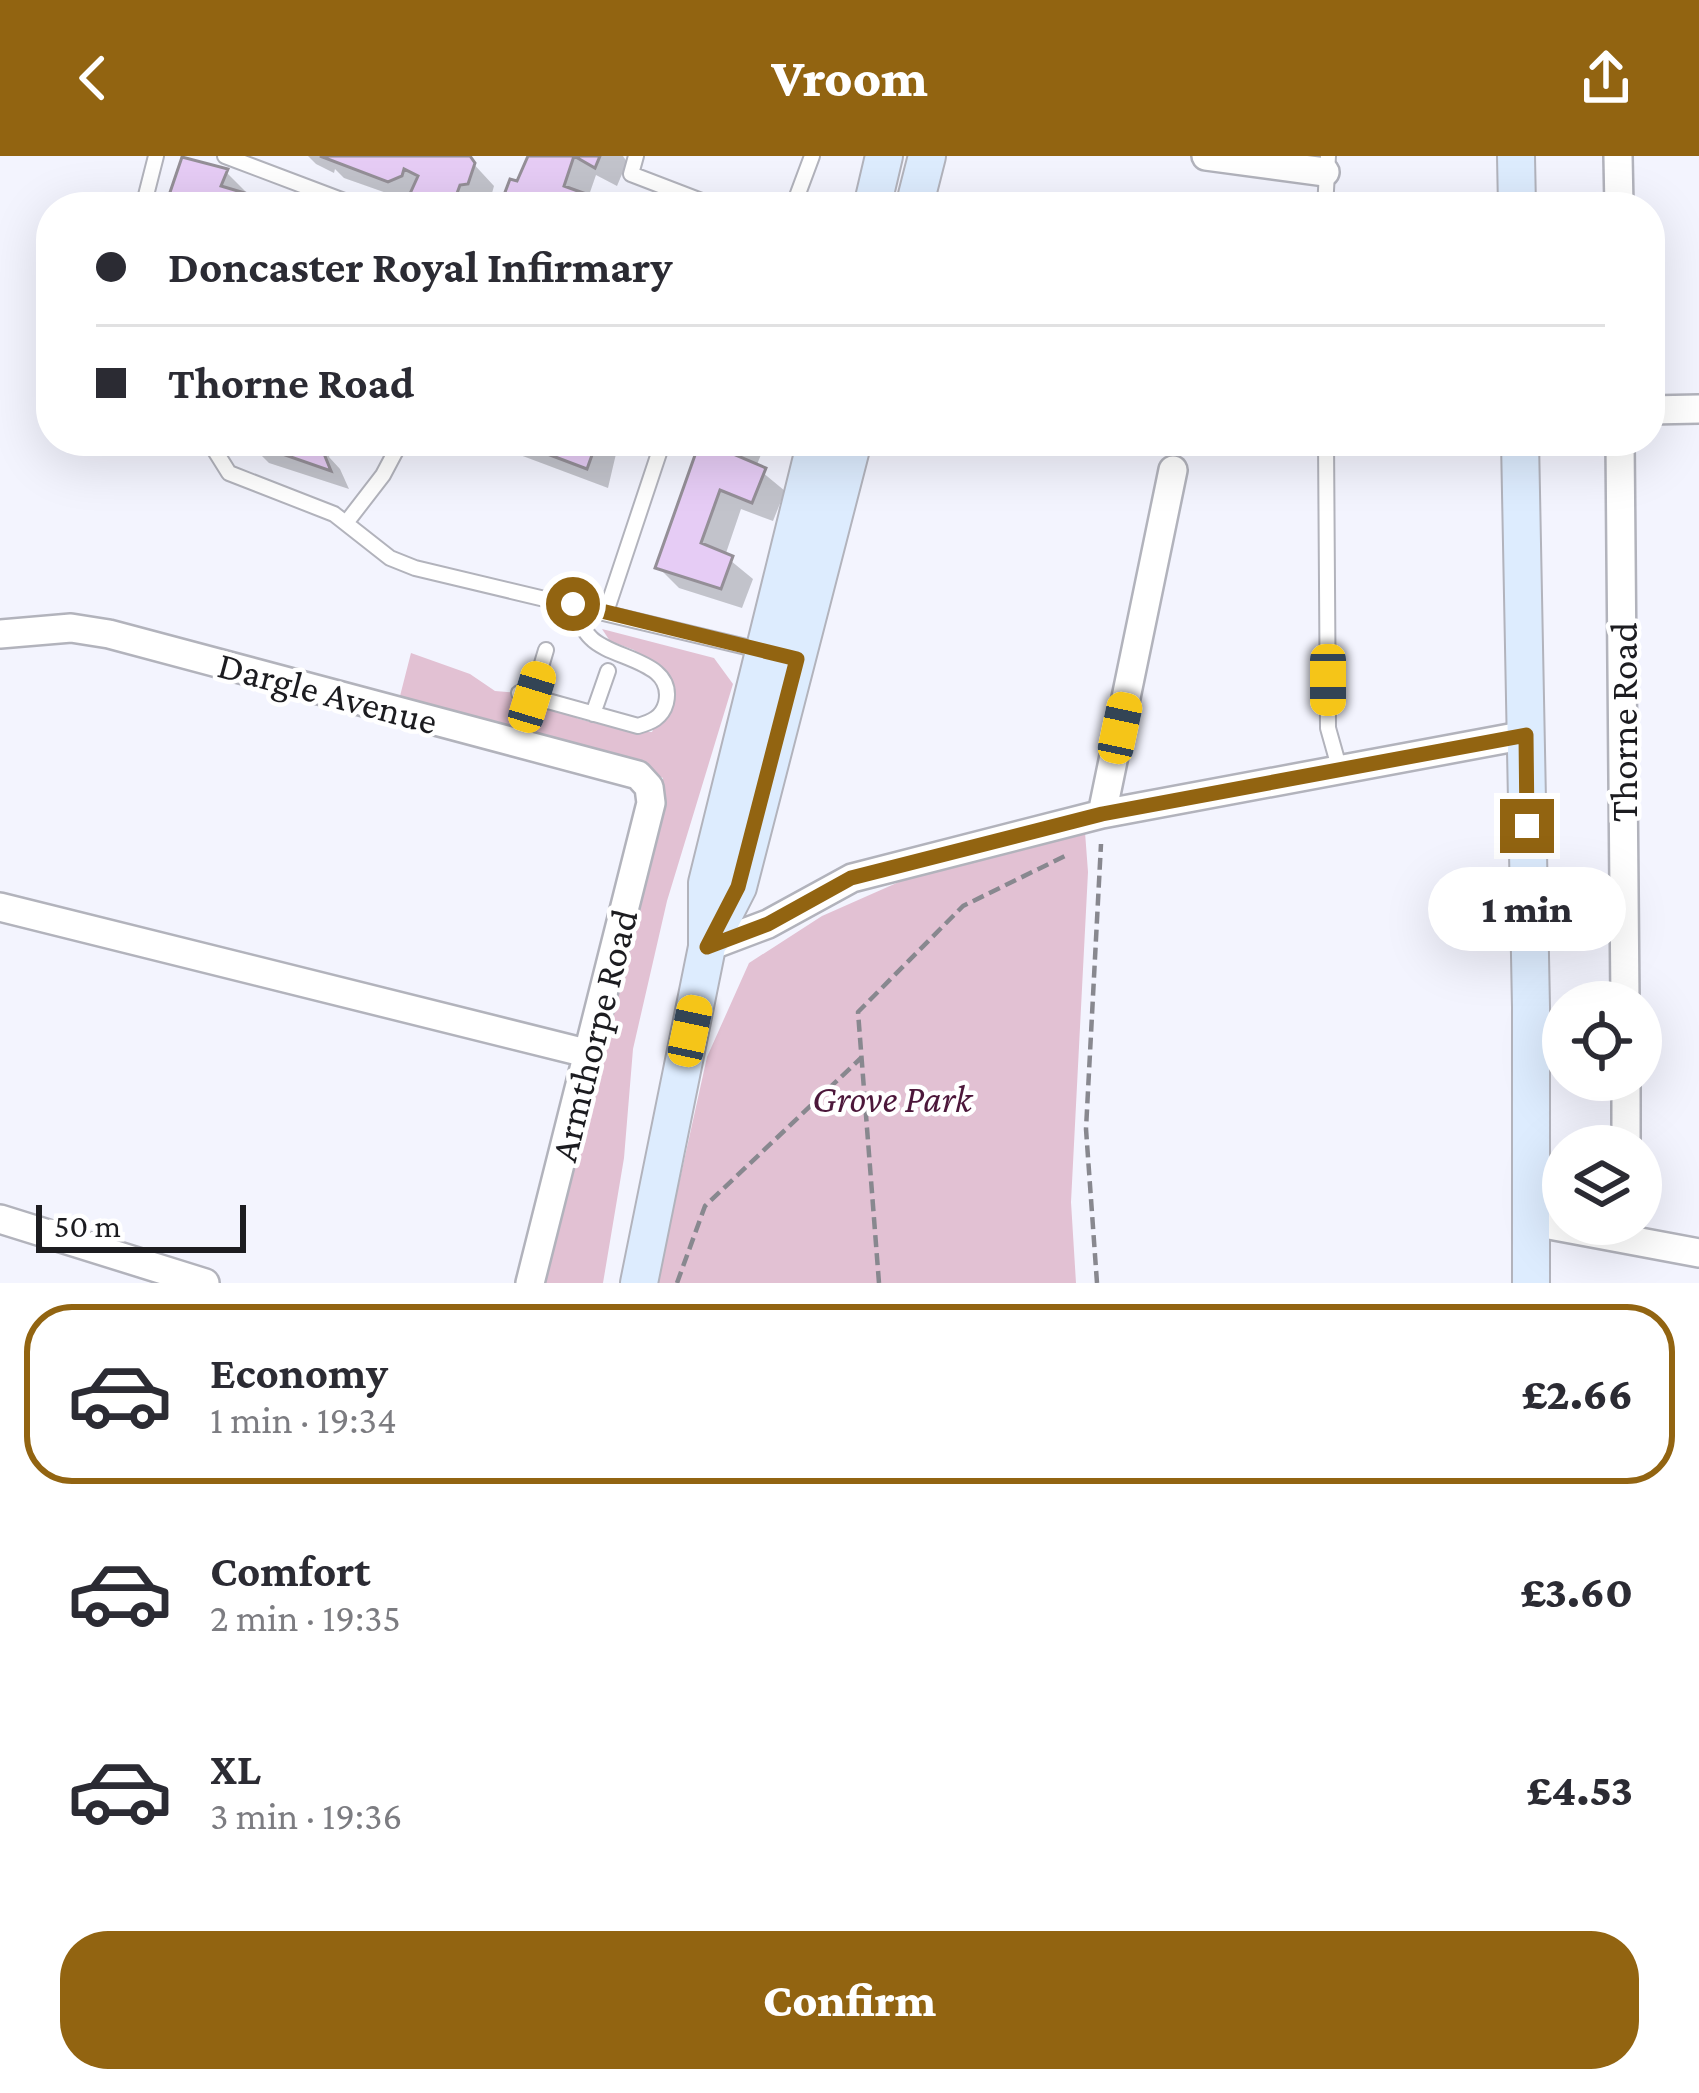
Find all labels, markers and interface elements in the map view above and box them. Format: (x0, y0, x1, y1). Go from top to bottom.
icon: back (60, 45, 126, 111)
icon: share (1573, 45, 1639, 111)
text: Vroom (771, 48, 928, 108)
text: Doncaster Royal Infirmary (168, 242, 672, 292)
text: Thorne Road (168, 358, 414, 408)
route start (546, 577, 600, 631)
street label: Thorne Road (1602, 622, 1645, 822)
street label: Dargle Avenue (213, 643, 442, 743)
car (1310, 644, 1346, 716)
car (504, 657, 560, 737)
car (1095, 689, 1145, 767)
route end (1500, 799, 1554, 853)
callout: 1 min (1428, 868, 1626, 952)
text: 1 min (1481, 887, 1573, 930)
street label: Armthorpe Road (541, 905, 647, 1166)
map controls (1542, 981, 1662, 1245)
button: locate (1542, 981, 1662, 1101)
car (665, 992, 715, 1070)
park label: Grove Park (812, 1077, 974, 1120)
button: layers (1542, 1125, 1662, 1245)
scale bar (36, 1199, 246, 1252)
text: 50 m (54, 1207, 121, 1244)
icon: car (66, 1340, 174, 1448)
text: Economy (210, 1348, 388, 1398)
text: £2.66 (1521, 1369, 1633, 1419)
text: 1 min · 19:34 (210, 1398, 397, 1441)
icon: car (66, 1538, 174, 1646)
text: Comfort (210, 1546, 371, 1596)
text: £3.60 (1520, 1567, 1633, 1617)
text: 2 min · 19:35 (210, 1596, 401, 1639)
icon: car (66, 1736, 174, 1844)
text: XL (210, 1744, 261, 1794)
text: £4.53 (1526, 1765, 1633, 1815)
text: 3 min · 19:36 (210, 1794, 402, 1837)
button: Confirm (60, 1931, 1639, 2069)

